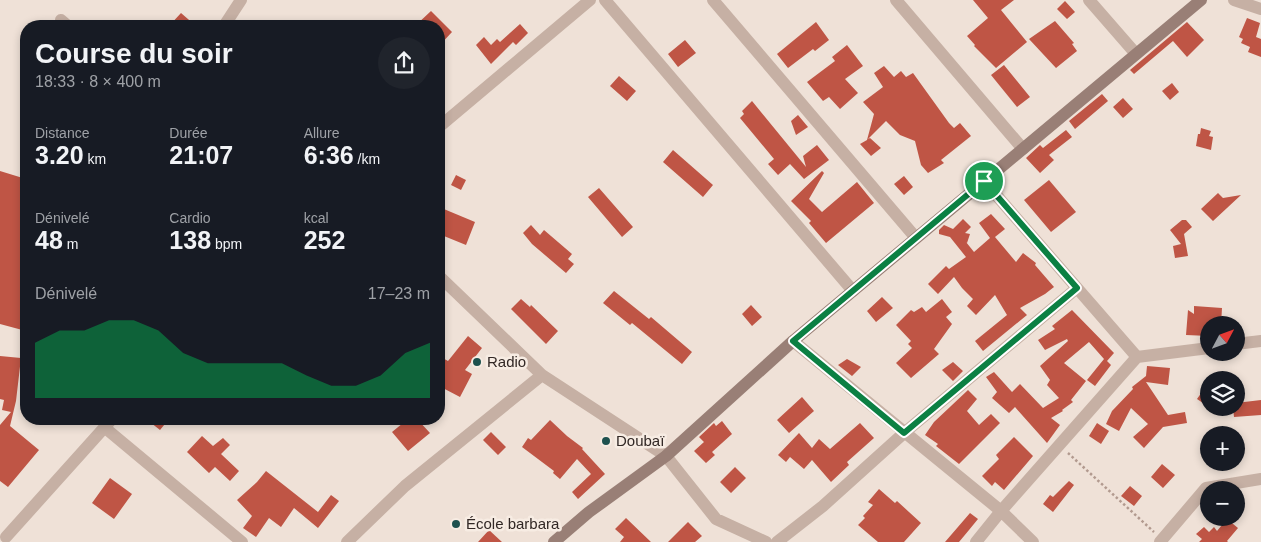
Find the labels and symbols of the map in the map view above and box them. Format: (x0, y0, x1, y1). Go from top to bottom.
pin (963, 160, 1005, 202)
north arrow (1200, 316, 1245, 361)
place label: Radio (487, 353, 526, 370)
marker: Radio (471, 356, 483, 368)
place label: Doubaï (616, 432, 665, 449)
marker: Doubaï (600, 435, 612, 447)
place label: École barbara (466, 515, 560, 532)
marker: École barbara (450, 518, 462, 530)

